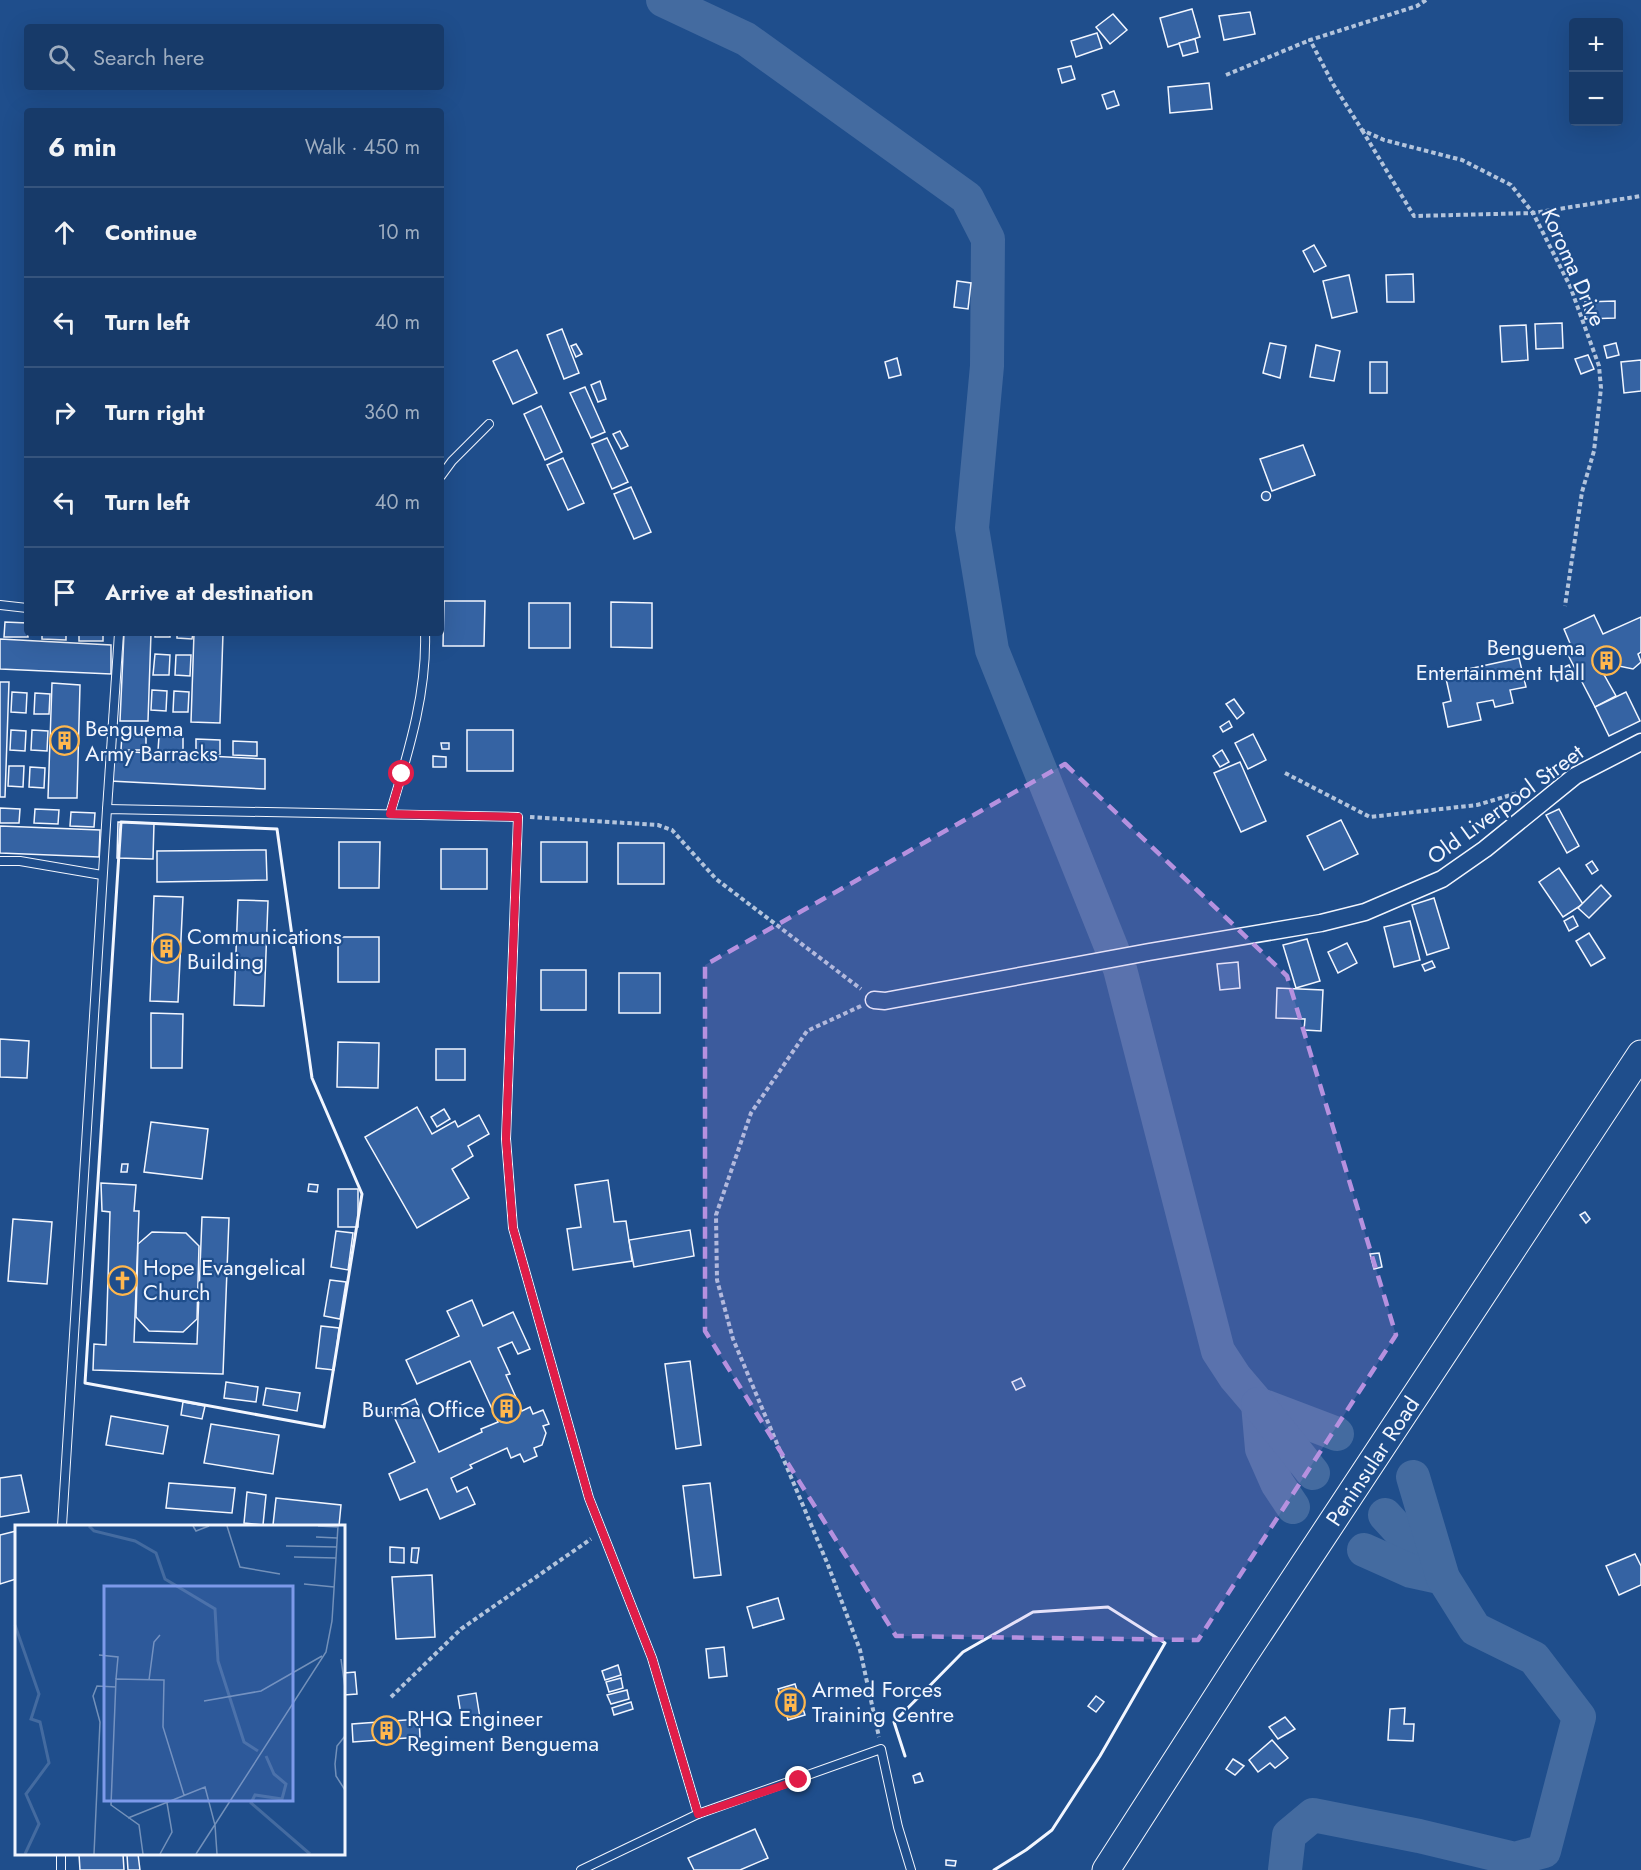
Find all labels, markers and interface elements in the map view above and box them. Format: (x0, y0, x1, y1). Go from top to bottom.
map controls (1569, 18, 1623, 126)
button: + (1569, 18, 1623, 72)
search box (24, 24, 444, 90)
icon: search (45, 41, 78, 74)
text: Search here (93, 41, 204, 73)
button: − (1569, 72, 1623, 126)
text: 6 min (48, 128, 117, 166)
text: Walk · 450 m (305, 133, 420, 162)
street label: Koroma Drive (1534, 203, 1614, 331)
icon: ahead (48, 216, 81, 249)
text: Continue (105, 216, 197, 248)
text: 10 m (377, 218, 420, 247)
icon: left (48, 306, 81, 339)
text: Turn left (105, 306, 190, 338)
text: 40 m (375, 308, 420, 337)
icon: right (48, 396, 81, 429)
text: Turn right (105, 396, 205, 428)
text: 360 m (364, 398, 420, 427)
icon: left (48, 486, 81, 519)
text: Turn left (105, 486, 190, 518)
text: 40 m (375, 488, 420, 517)
icon: arrive (48, 576, 81, 609)
text: Arrive at destination (105, 576, 314, 608)
place label: Benguema Entertainment Hall (1416, 631, 1585, 688)
building icon: Benguema Entertainment Hall (1590, 644, 1622, 676)
place label: Benguema Army Barracks (85, 712, 218, 769)
building icon: Benguema Army Barracks (48, 725, 80, 757)
street label: Old Liverpool Street (1420, 736, 1590, 872)
route start (388, 760, 414, 786)
place label: Communications Building (187, 920, 342, 977)
building icon: Communications Building (150, 933, 182, 965)
place label: Hope Evangelical Church (143, 1251, 306, 1308)
church icon: Hope Evangelical Church (106, 1264, 138, 1296)
street label: Peninsular Road (1318, 1390, 1427, 1532)
place label: Burma Office (362, 1393, 485, 1425)
building icon: Burma Office (490, 1393, 522, 1425)
inset map (15, 1525, 345, 1855)
place label: Armed Forces Training Centre (812, 1673, 954, 1730)
building icon: Armed Forces Training Centre (775, 1686, 807, 1718)
place label: RHQ Engineer Regiment Benguema (407, 1702, 599, 1759)
building icon: RHQ Engineer Regiment Benguema (370, 1715, 402, 1747)
route end (785, 1766, 811, 1792)

